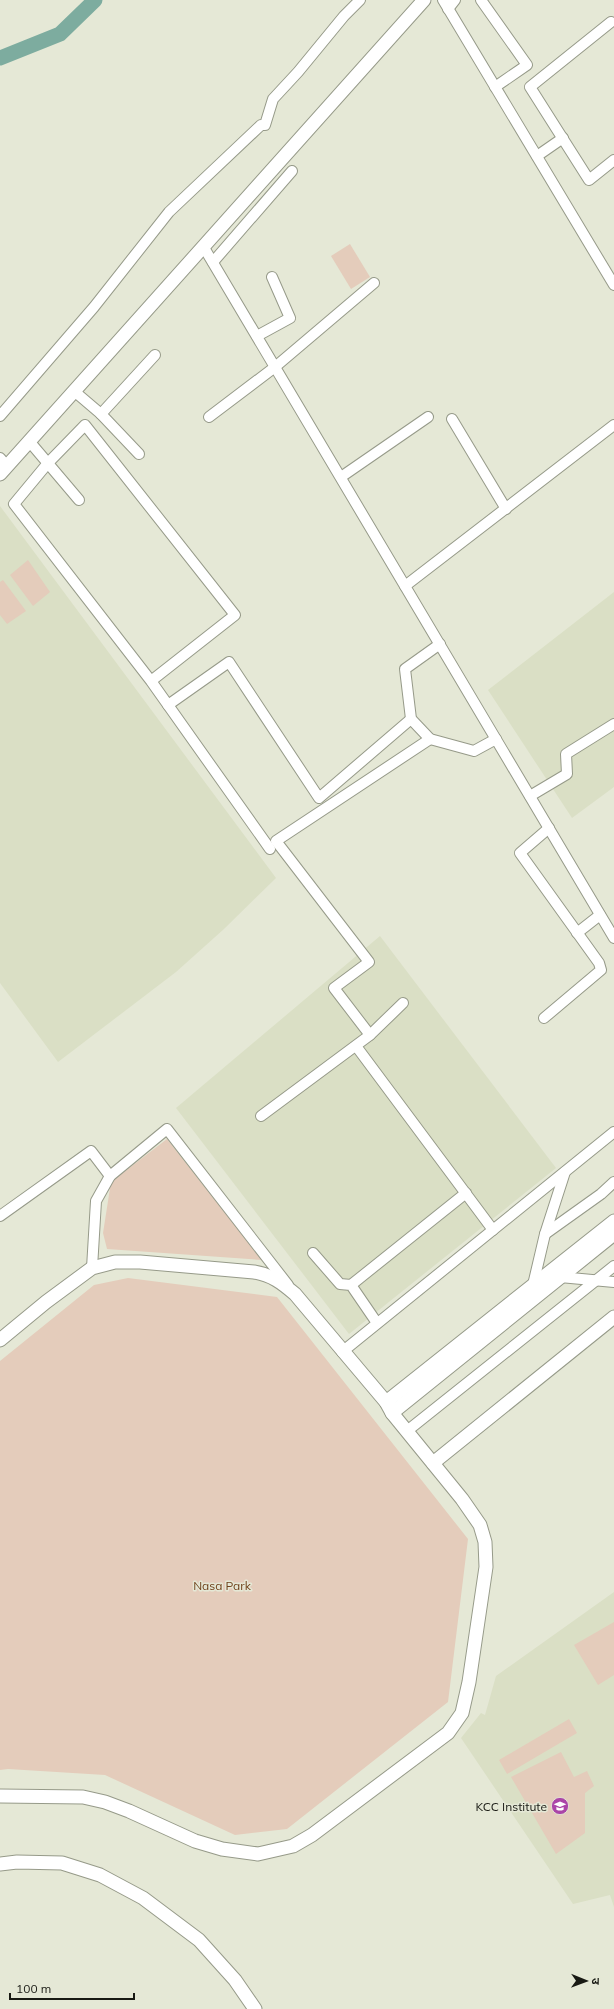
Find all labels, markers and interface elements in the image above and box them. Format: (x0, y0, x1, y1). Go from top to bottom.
park label: Nasa Park (193, 1578, 252, 1593)
school or university icon: KCC Institute (550, 1796, 570, 1816)
place label: KCC Institute (476, 1799, 547, 1814)
north arrow (566, 1961, 606, 2001)
scale bar (10, 1975, 134, 2001)
text: उ (589, 1978, 603, 1985)
text: 100 m (16, 1981, 51, 1996)

